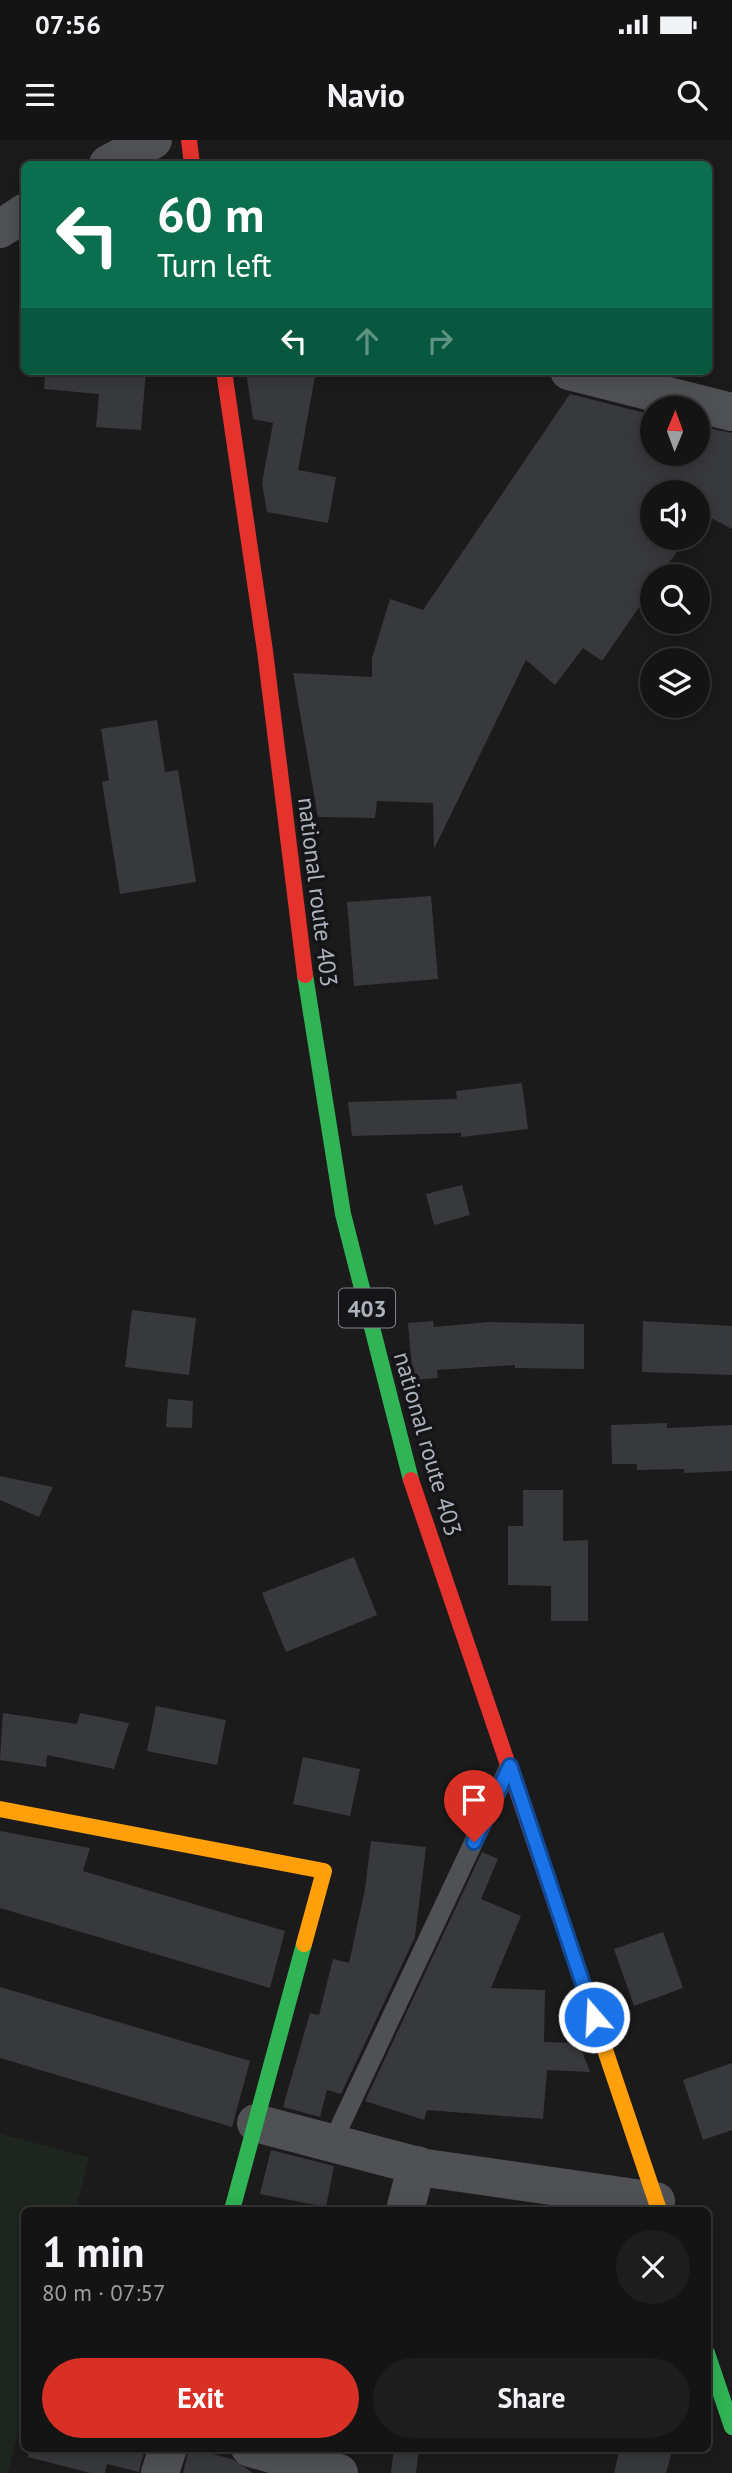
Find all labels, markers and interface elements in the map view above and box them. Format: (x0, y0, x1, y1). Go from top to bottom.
text: 07:56 (35, 8, 101, 41)
text: Navio (327, 74, 405, 116)
icon: menu (21, 76, 59, 114)
icon: search (673, 76, 711, 114)
text: 60 m (157, 182, 264, 246)
icon: left (42, 189, 133, 280)
text: Turn left (157, 244, 272, 286)
icon: left (275, 322, 313, 360)
icon: ahead (348, 322, 386, 360)
icon: right (421, 322, 459, 360)
north arrow (640, 396, 710, 466)
map controls (640, 396, 710, 718)
button: sound (640, 480, 710, 550)
button: search (640, 564, 710, 634)
button: layers (640, 648, 710, 718)
street label: national route 403 (291, 796, 345, 988)
road number: 403 (339, 1288, 395, 1328)
street label: national route 403 (387, 1348, 469, 1540)
pin (444, 1770, 504, 1842)
icon: arrive (455, 1781, 493, 1819)
position arrow (557, 1980, 631, 2054)
text: 1 min (42, 2224, 144, 2279)
button: close (616, 2230, 690, 2304)
text: 80 m · 07:57 (42, 2278, 166, 2307)
button: Exit (42, 2358, 359, 2438)
button: Share (373, 2358, 690, 2438)

